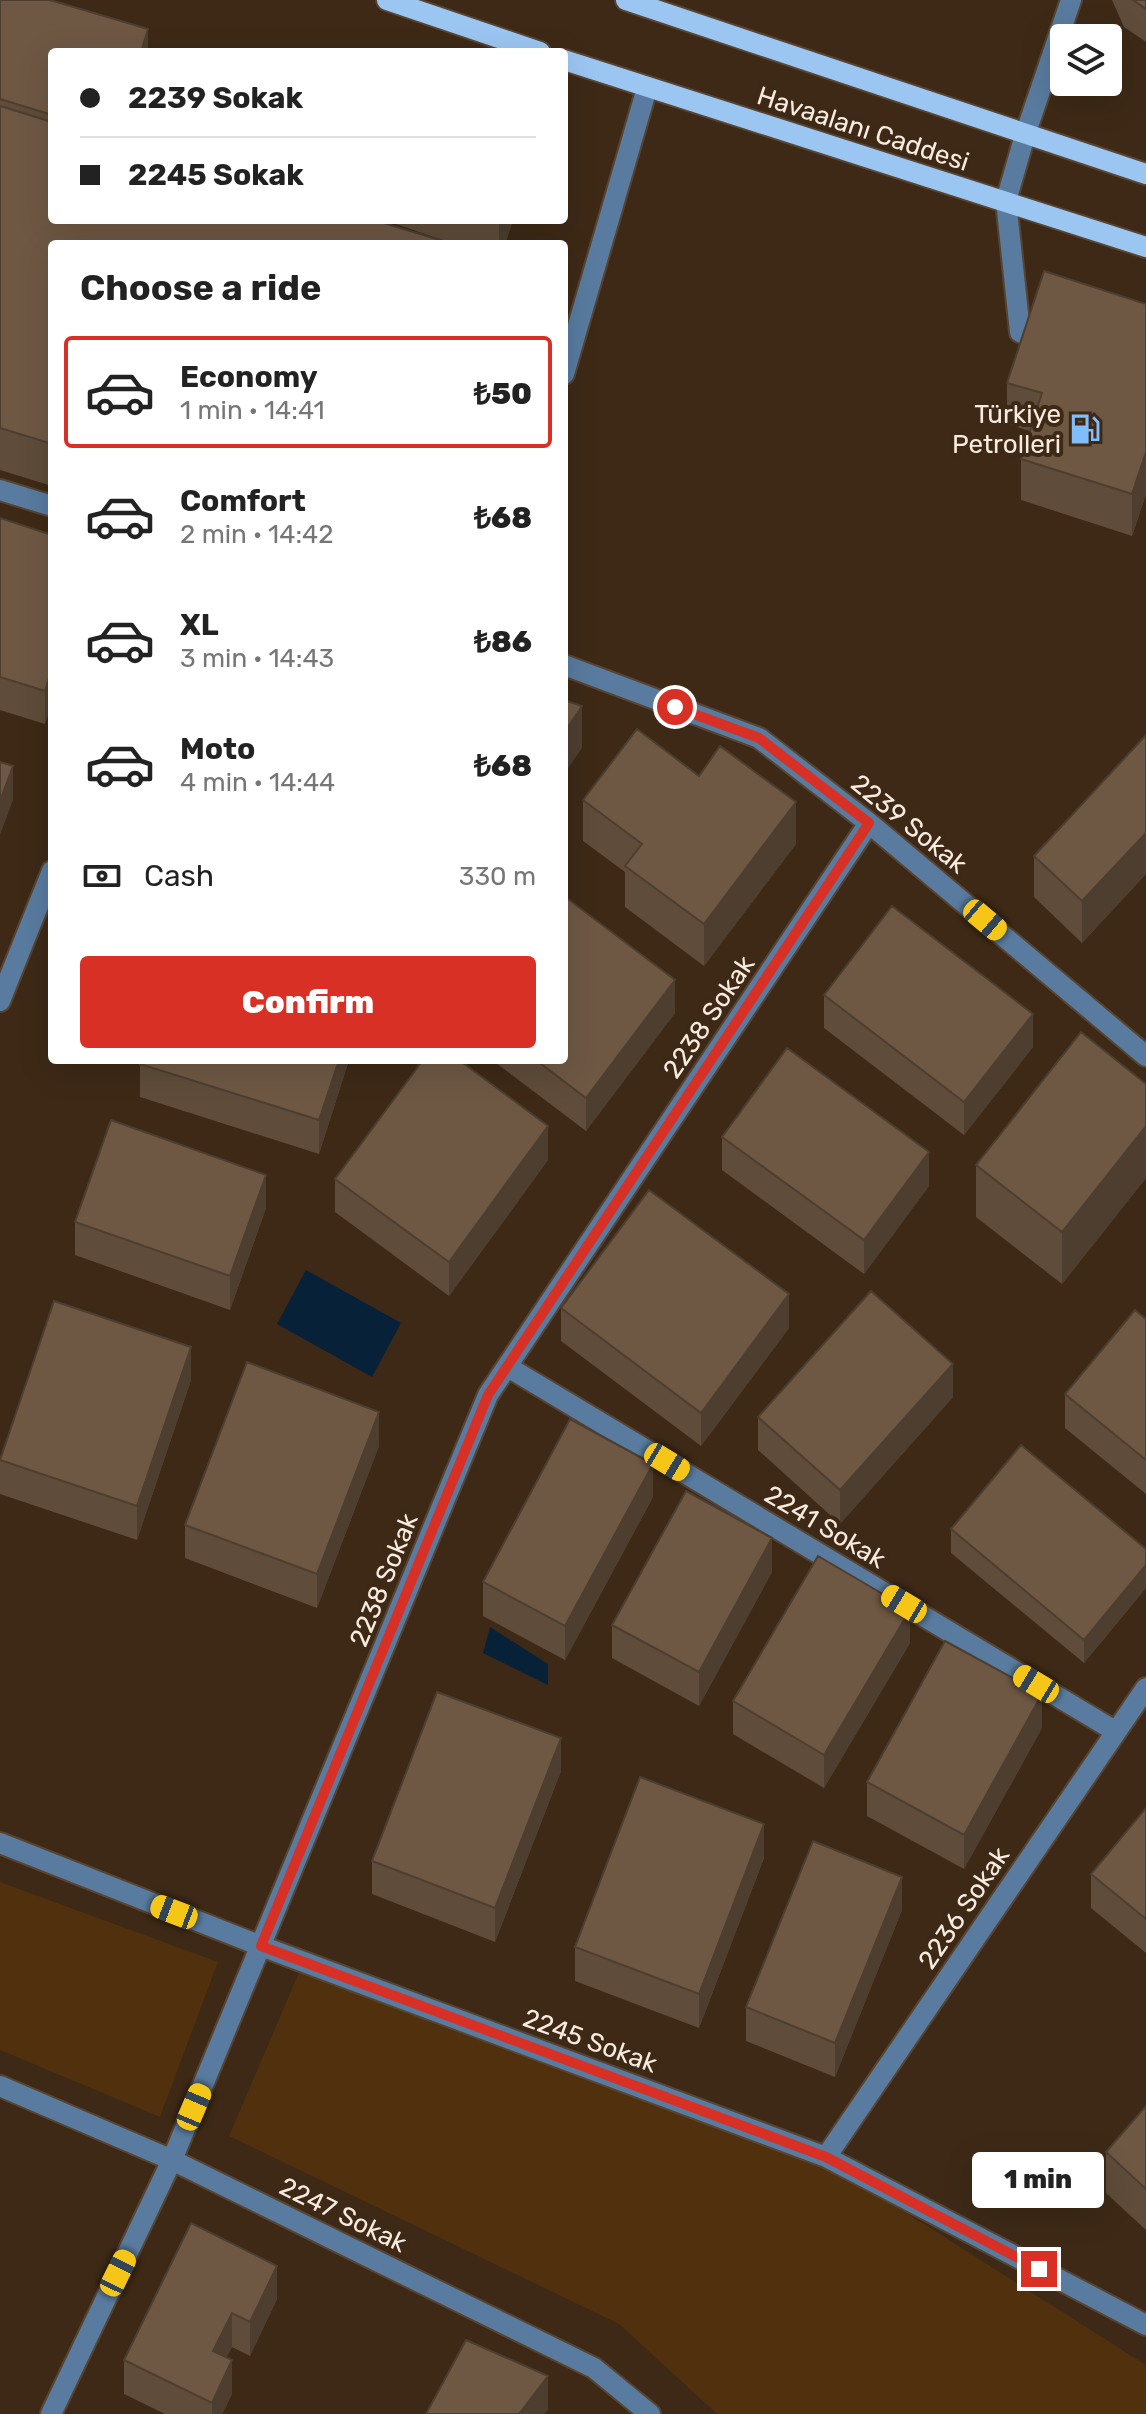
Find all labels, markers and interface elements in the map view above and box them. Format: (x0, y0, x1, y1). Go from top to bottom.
map controls (1050, 24, 1122, 96)
button: layers (1050, 24, 1122, 96)
text: 2239 Sokak (128, 80, 303, 116)
street label: Havaalanı Caddesi (753, 80, 973, 178)
text: 2245 Sokak (128, 157, 304, 193)
text: Choose a ride (80, 266, 321, 309)
icon: car (84, 356, 156, 428)
text: Economy (180, 359, 318, 395)
text: ₺50 (474, 376, 532, 412)
text: 1 min · 14:41 (180, 395, 325, 426)
place label: Türkiye Petrolleri (952, 399, 1061, 460)
fuel station icon: Türkiye Petrolleri (1068, 412, 1102, 446)
icon: car (84, 480, 156, 552)
text: Comfort (180, 483, 306, 519)
text: ₺68 (474, 500, 532, 536)
text: 2 min · 14:42 (180, 519, 333, 550)
icon: car (84, 604, 156, 676)
text: XL (180, 607, 219, 643)
text: ₺86 (474, 624, 532, 660)
text: 3 min · 14:43 (180, 643, 334, 674)
route start (657, 689, 693, 725)
icon: car (84, 728, 156, 800)
text: Moto (180, 731, 255, 767)
text: ₺68 (474, 748, 532, 784)
text: 4 min · 14:44 (180, 767, 335, 798)
street label: 2239 Sokak (845, 768, 974, 880)
icon: cash (80, 854, 124, 898)
text: Cash (144, 858, 214, 894)
text: 330 m (459, 861, 536, 892)
car (959, 895, 1011, 945)
street label: 2238 Sokak (657, 949, 762, 1084)
button: Confirm (80, 956, 536, 1048)
car (640, 1439, 694, 1485)
street label: 2241 Sokak (759, 1479, 892, 1575)
street label: 2238 Sokak (343, 1508, 425, 1651)
car (877, 1581, 931, 1627)
car (1009, 1661, 1063, 1707)
street label: 2236 Sokak (912, 1841, 1016, 1975)
car (147, 1892, 201, 1932)
street label: 2245 Sokak (519, 2002, 662, 2080)
car (174, 2080, 214, 2134)
callout: 1 min (973, 2153, 1105, 2209)
text: 1 min (1004, 2164, 1072, 2195)
street label: 2247 Sokak (274, 2171, 412, 2259)
car (97, 2246, 139, 2300)
route end (1021, 2251, 1057, 2287)

